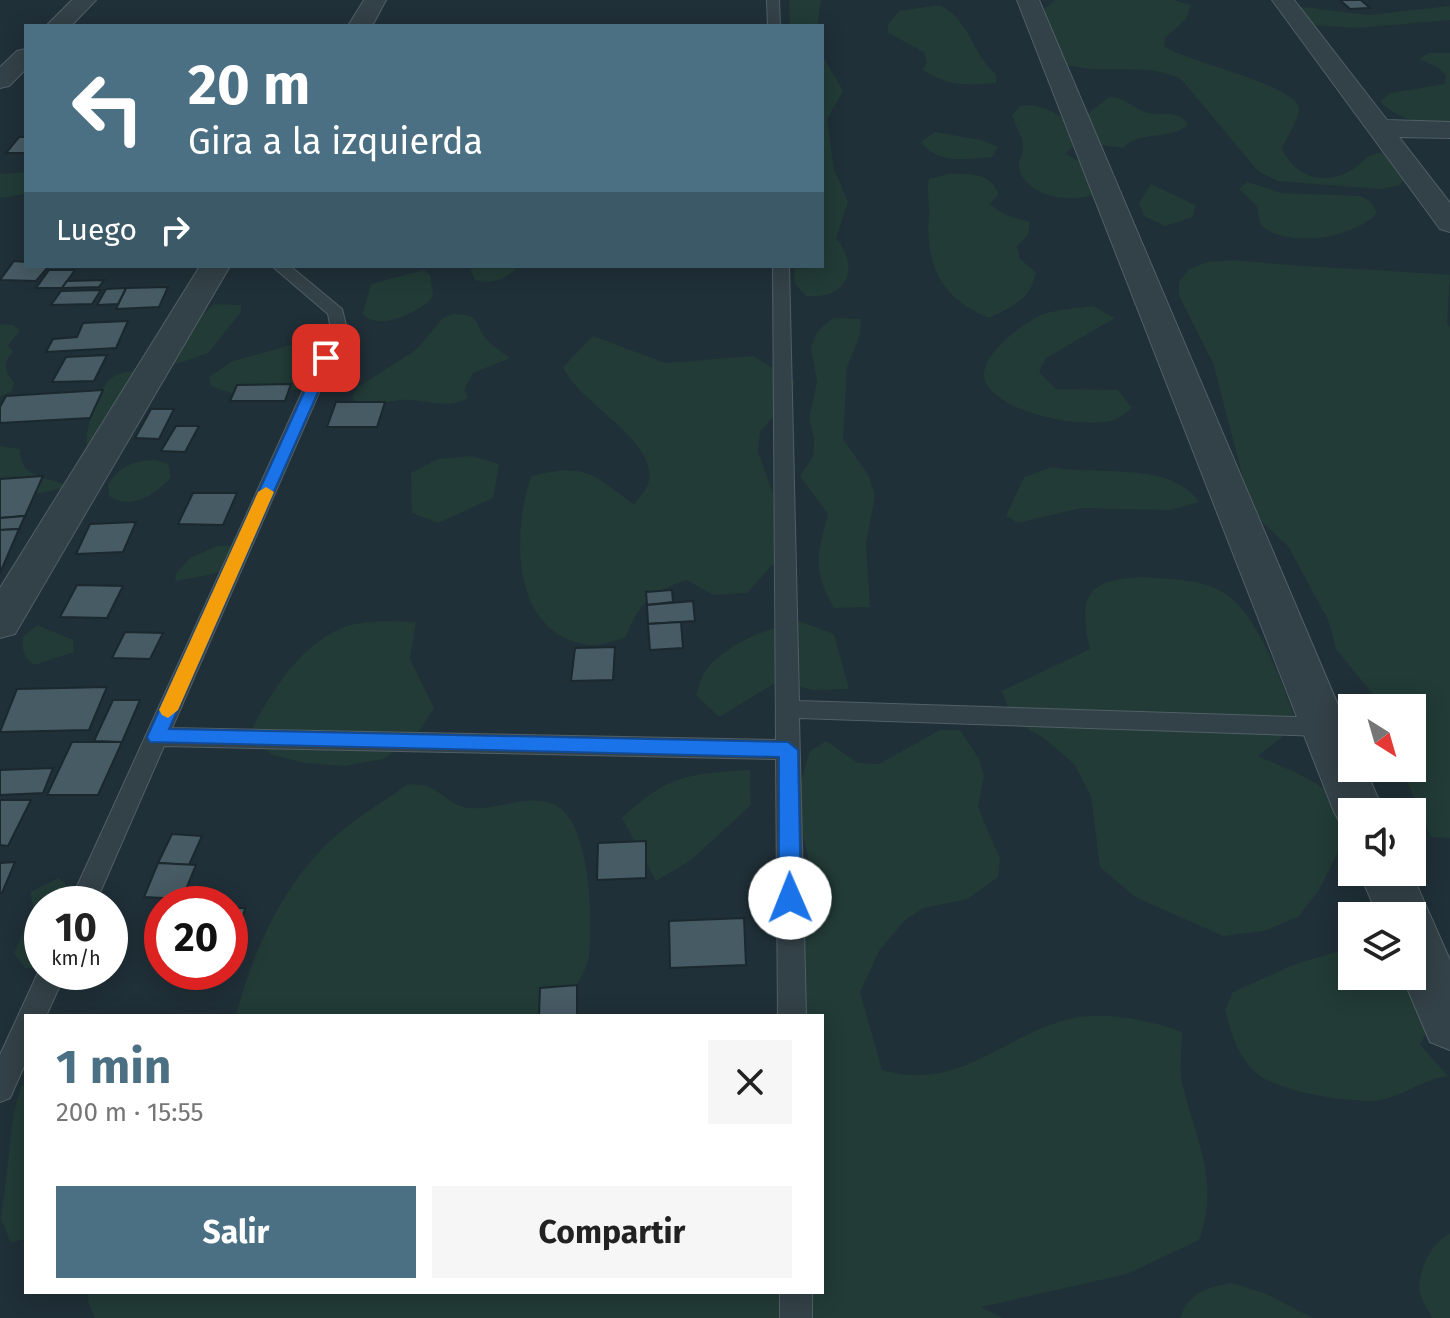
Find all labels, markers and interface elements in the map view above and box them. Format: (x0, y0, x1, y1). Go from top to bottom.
text: 20 m (188, 52, 310, 119)
icon: left (56, 56, 160, 160)
text: Gira a la izquierda (188, 120, 483, 164)
icon: right (153, 208, 197, 252)
text: Luego (56, 212, 137, 248)
pin (292, 324, 360, 392)
icon: arrive (304, 336, 348, 380)
north arrow (1338, 694, 1426, 782)
map controls (1338, 694, 1426, 990)
button: sound (1338, 798, 1426, 886)
position arrow (748, 856, 832, 940)
speed limit sign: 20 (144, 886, 248, 990)
button: layers (1338, 902, 1426, 990)
text: 10 (55, 904, 97, 952)
text: km/h (51, 946, 101, 970)
text: 1 min (56, 1038, 171, 1096)
button: close (708, 1040, 792, 1124)
text: 200 m · 15:55 (56, 1097, 204, 1128)
button: Salir (56, 1186, 416, 1278)
button: Compartir (432, 1186, 792, 1278)

